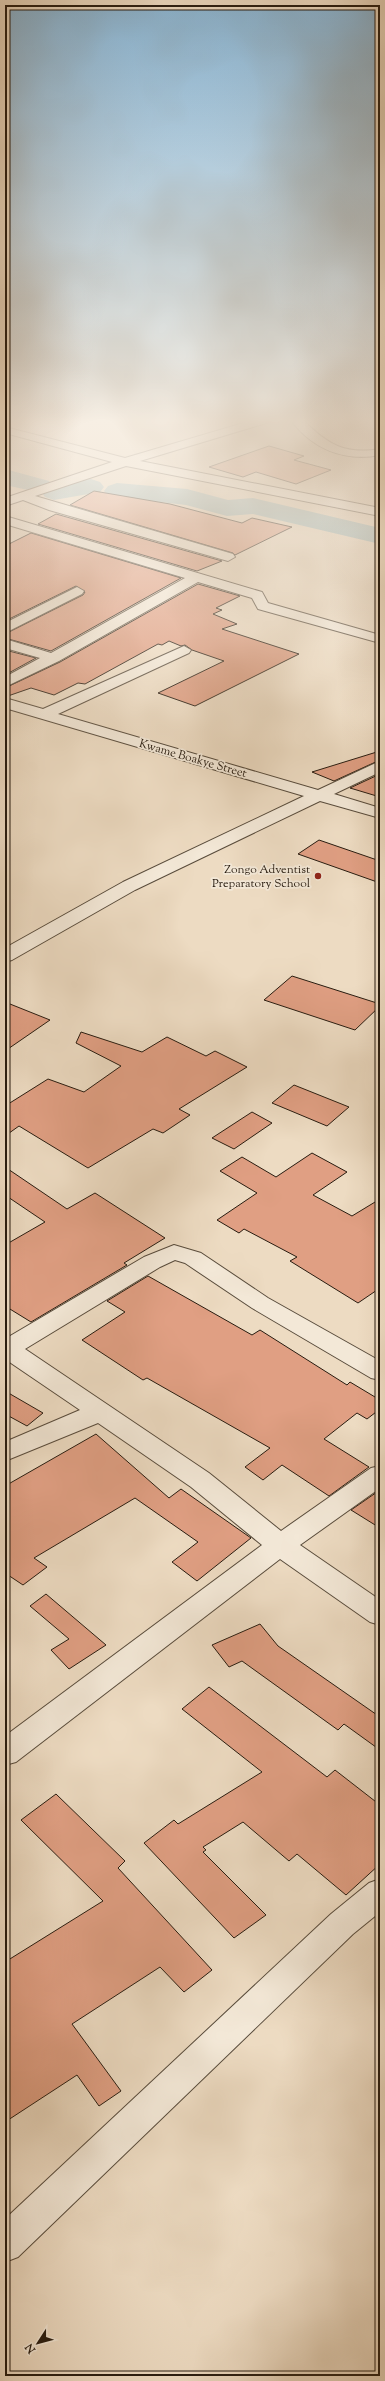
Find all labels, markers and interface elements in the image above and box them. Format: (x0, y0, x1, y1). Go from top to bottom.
street label: Kwame Boakye Street (137, 735, 249, 783)
place label: Zongo Adventist Preparatory School (212, 861, 311, 893)
marker: Zongo Adventist Preparatory School (313, 871, 323, 881)
north arrow (18, 2323, 58, 2363)
text: N (22, 2340, 40, 2357)

